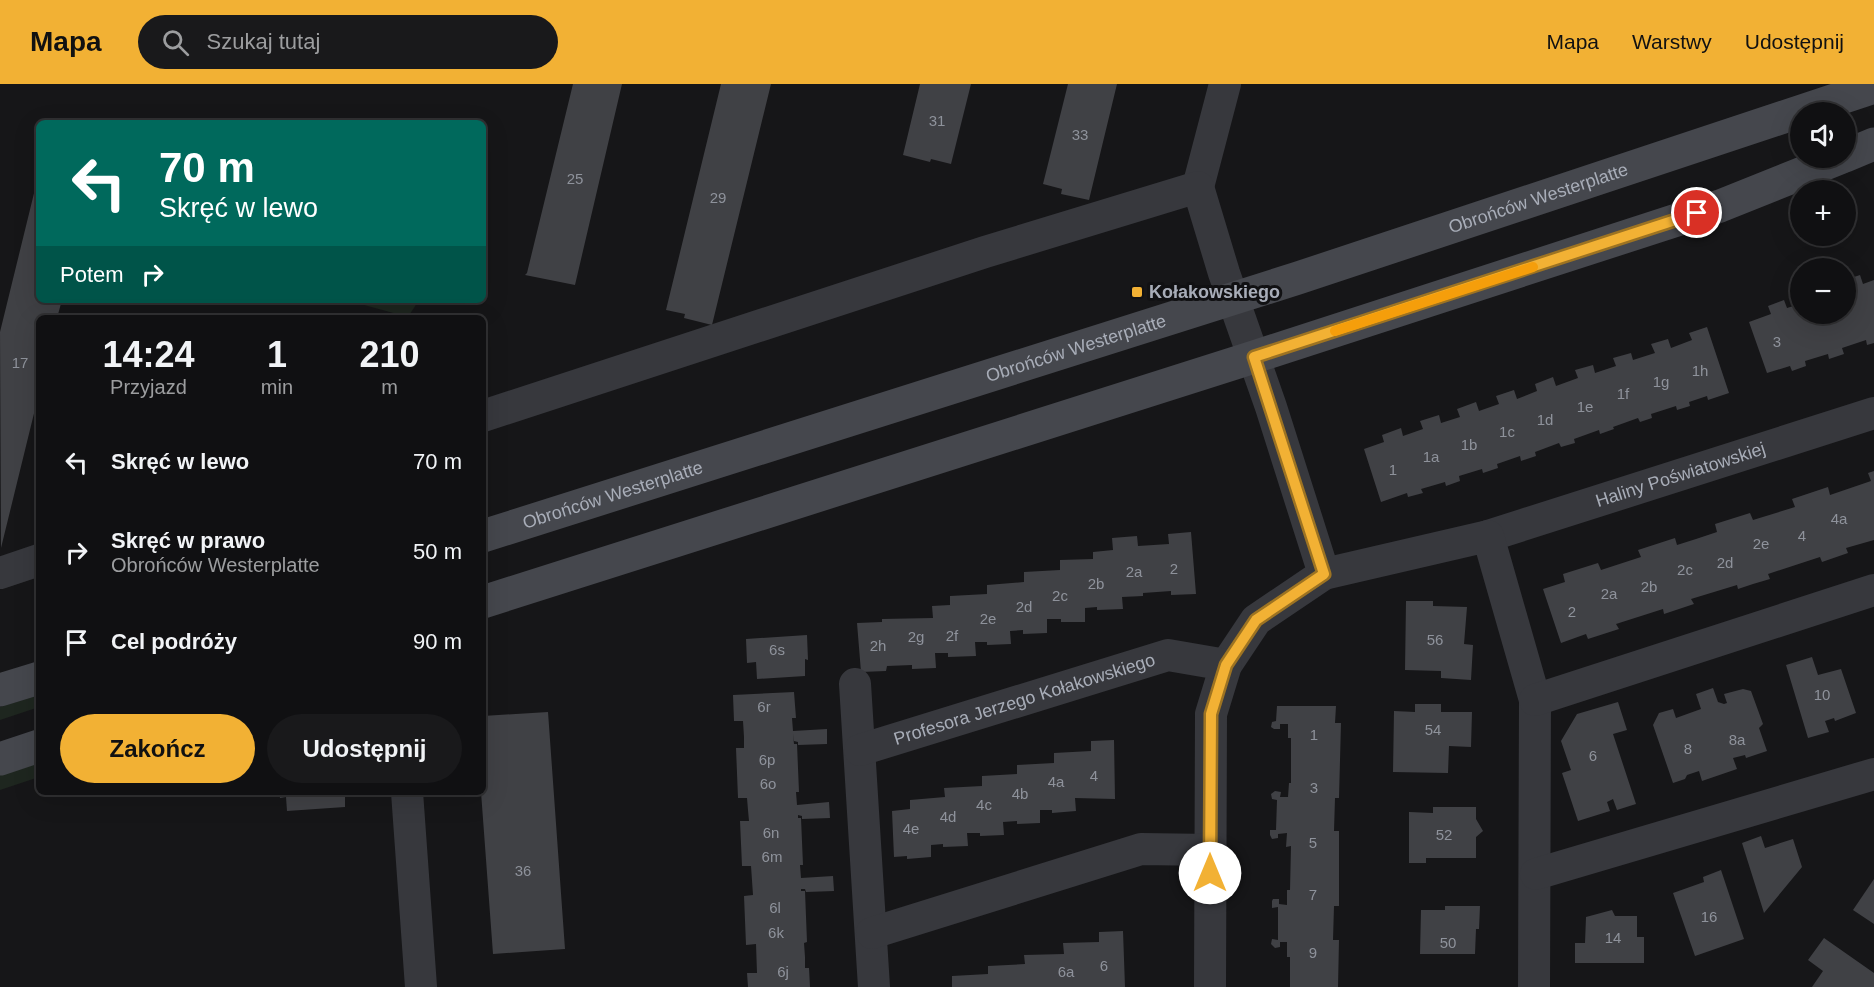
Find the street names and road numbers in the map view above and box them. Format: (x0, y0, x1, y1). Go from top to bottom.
street label: Obrońców Westerplatte (1446, 159, 1631, 237)
street label: Obrońców Westerplatte (983, 310, 1169, 386)
street label: Haliny Poświatowskiej (1593, 438, 1768, 511)
street label: Obrońców Westerplatte (520, 457, 705, 533)
street label: Profesora Jerzego Kołakowskiego (891, 650, 1157, 749)

